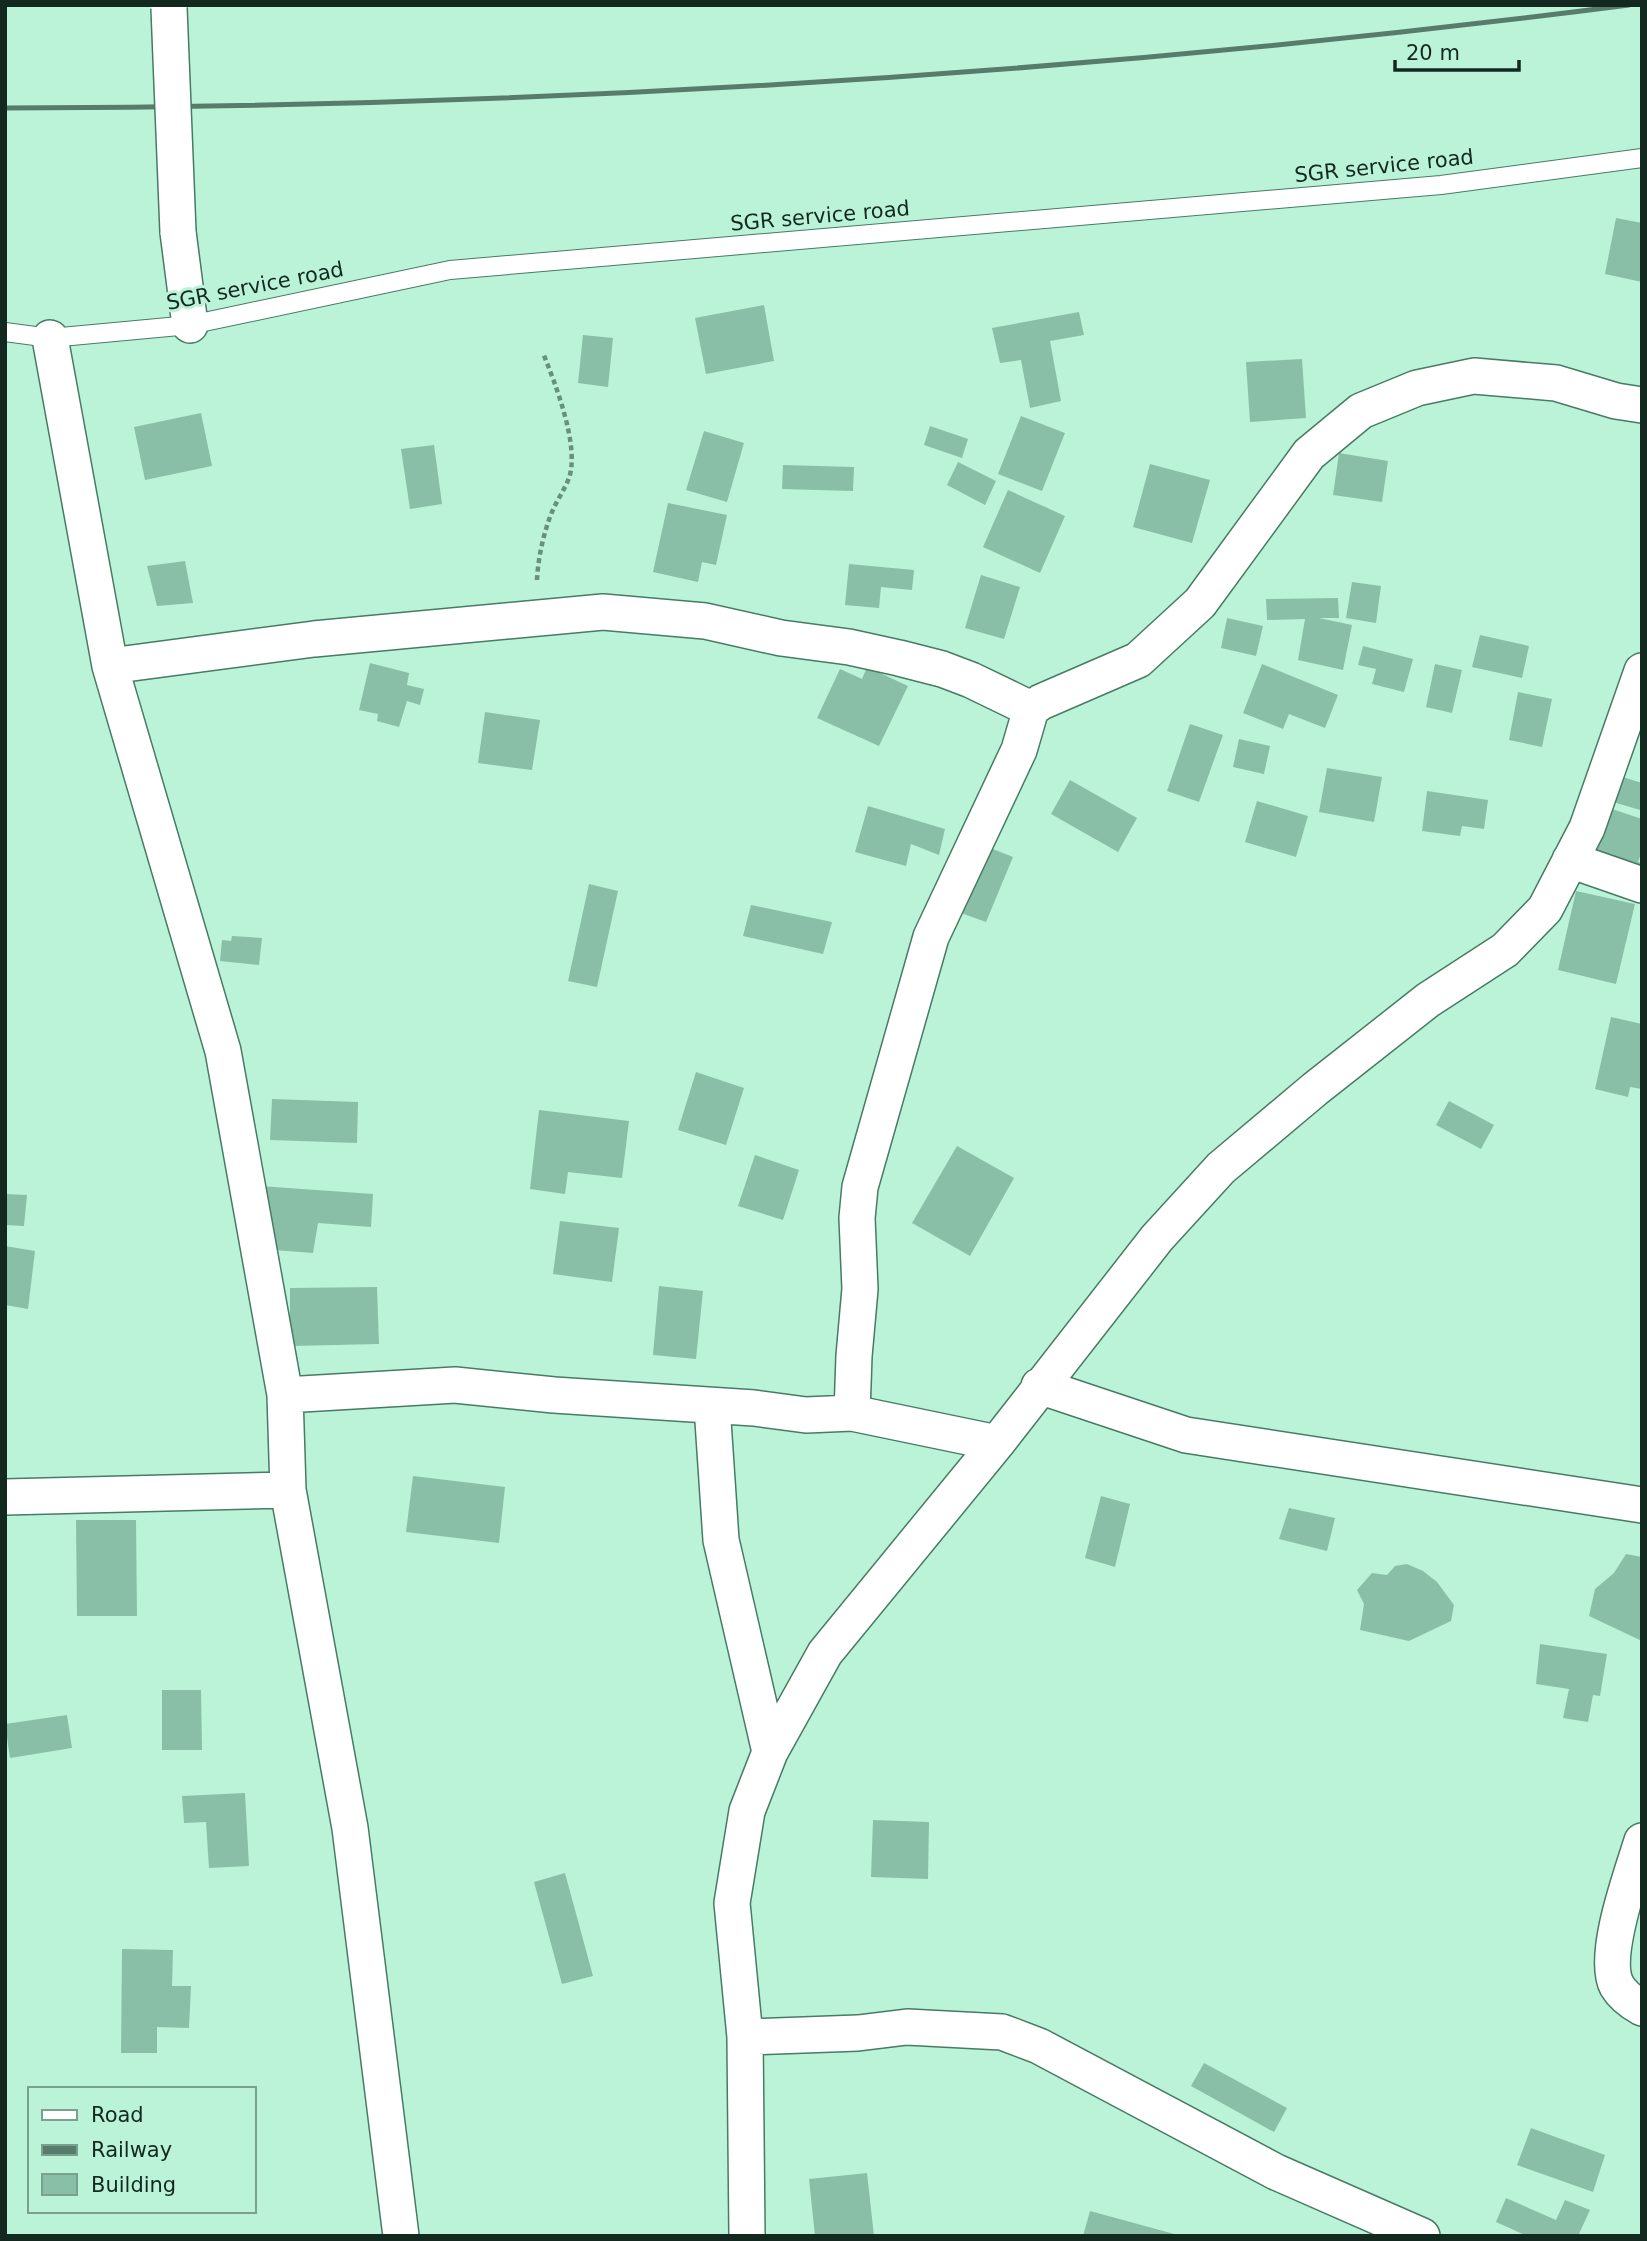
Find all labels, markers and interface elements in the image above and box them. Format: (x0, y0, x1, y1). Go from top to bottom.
scale bar (1395, 28, 1519, 72)
text: 20 m (1406, 41, 1460, 65)
street label: SGR service road (1293, 145, 1475, 187)
street label: SGR service road (729, 196, 911, 236)
street label: SGR service road (164, 257, 346, 315)
legend (28, 2087, 256, 2213)
text: Road (91, 2103, 144, 2127)
text: Railway (91, 2138, 172, 2162)
text: Building (91, 2173, 176, 2197)

